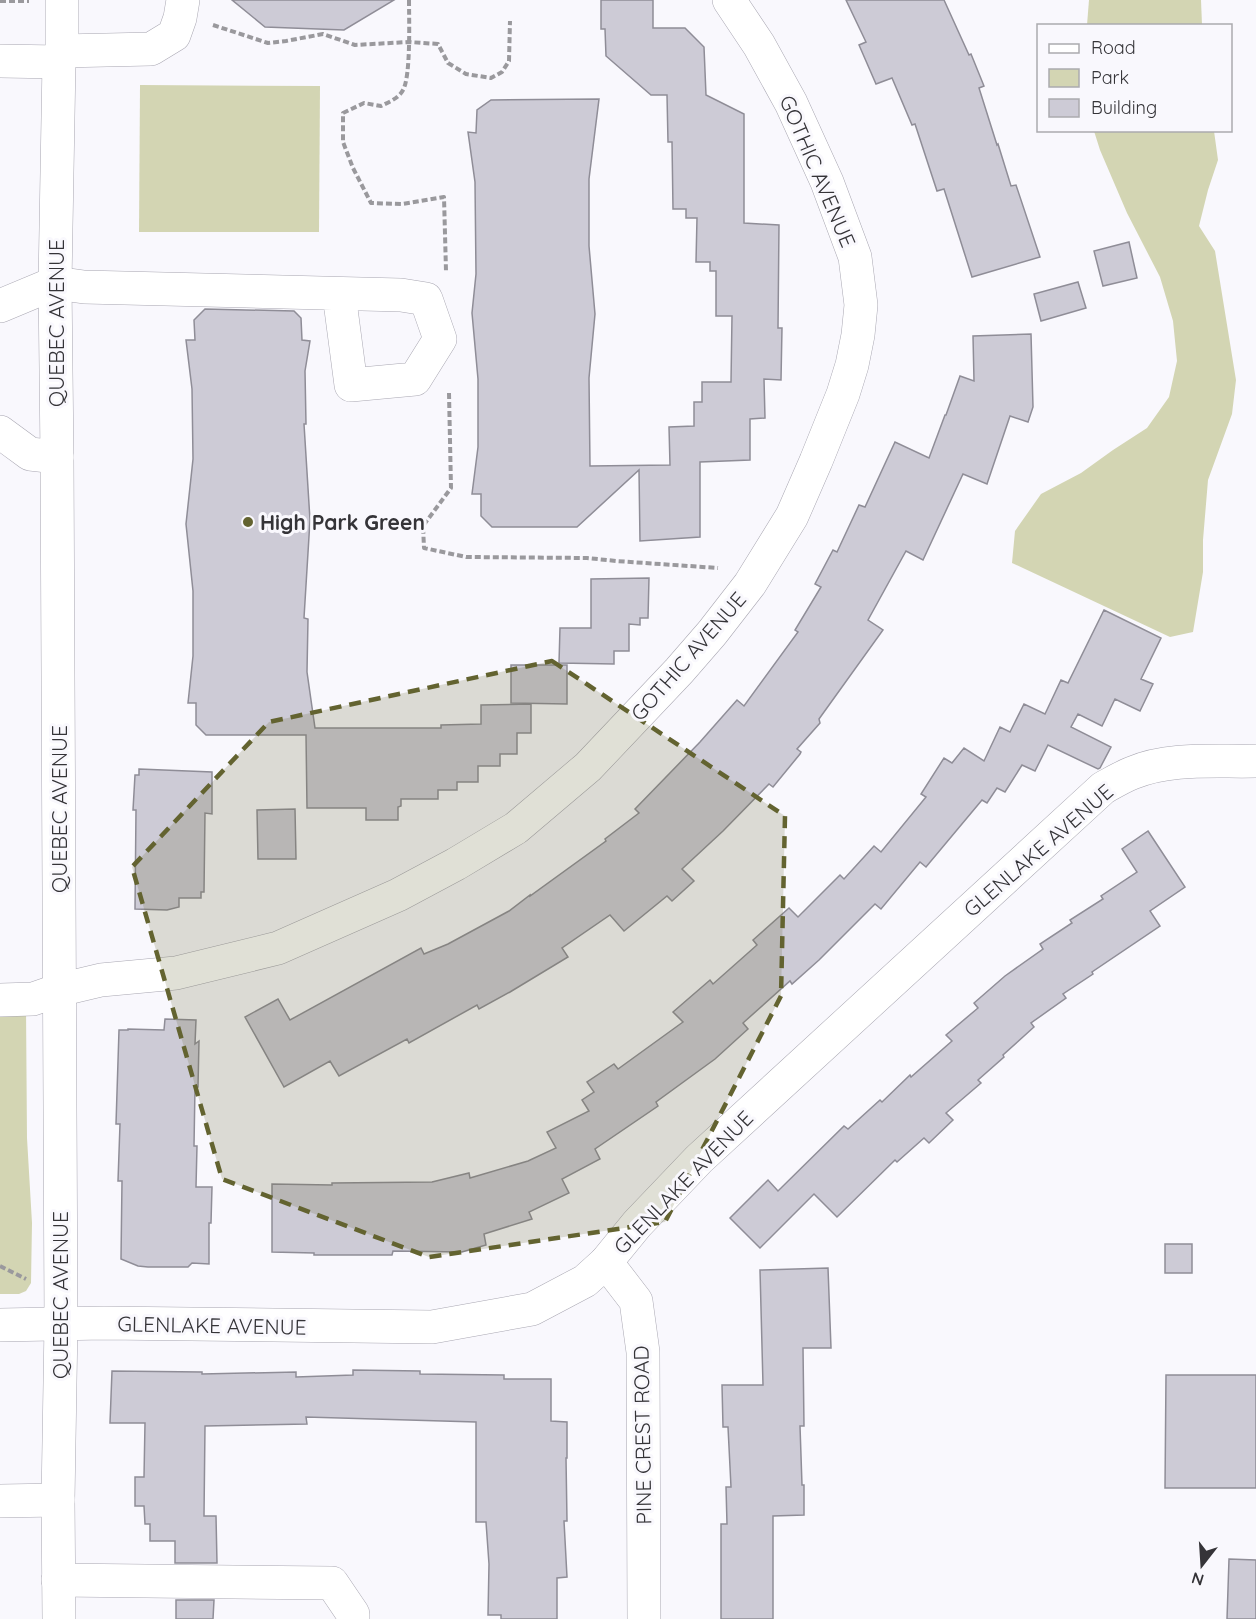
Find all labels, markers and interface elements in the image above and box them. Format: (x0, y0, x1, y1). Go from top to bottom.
legend (1037, 24, 1232, 132)
text: Road (1091, 36, 1136, 59)
text: Park (1091, 66, 1129, 89)
street label: GOTHIC AVENUE (774, 91, 862, 251)
text: Building (1091, 96, 1157, 119)
street label: QUEBEC AVENUE (43, 239, 69, 407)
place label: High Park Green (260, 509, 425, 535)
marker: High Park Green (241, 515, 255, 529)
street label: GOTHIC AVENUE (625, 586, 751, 726)
street label: QUEBEC AVENUE (46, 725, 72, 893)
street label: GLENLAKE AVENUE (958, 778, 1118, 922)
street label: GLENLAKE AVENUE (608, 1105, 758, 1259)
street label: QUEBEC AVENUE (47, 1211, 73, 1379)
street label: GLENLAKE AVENUE (117, 1310, 307, 1340)
street label: PINE CREST ROAD (627, 1345, 657, 1525)
north arrow (1172, 1535, 1232, 1595)
text: N (1189, 1568, 1206, 1591)

